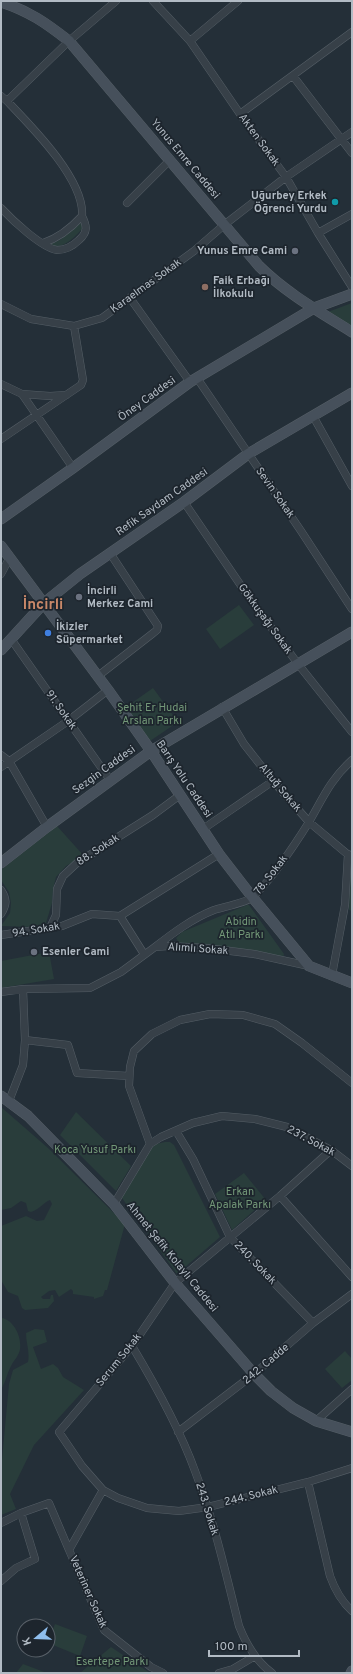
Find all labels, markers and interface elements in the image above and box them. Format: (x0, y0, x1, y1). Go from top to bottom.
street label: Akten Sokak (235, 111, 283, 169)
street label: Yunus Emre Caddesi (147, 116, 223, 202)
place label: Uğurbey Erkek Öğrenci Yurdu (251, 189, 327, 216)
marker: Uğurbey Erkek Öğrenci Yurdu (330, 197, 340, 207)
place label: Yunus Emre Cami (197, 244, 287, 258)
marker: Yunus Emre Cami (290, 246, 300, 256)
street label: Karaelmas Sokak (108, 255, 184, 316)
place label: Faik Erbağı İlkokulu (213, 274, 270, 301)
marker: Faik Erbağı İlkokulu (200, 282, 210, 292)
street label: Öney Caddesi (115, 373, 179, 425)
street label: Refik Saydam Caddesi (113, 465, 211, 539)
street label: Sevin Sokak (252, 465, 298, 521)
street label: Gökkuşağı Sokak (235, 581, 295, 657)
place label: İncirli Merkez Cami (87, 583, 153, 611)
marker: İncirli Merkez Cami (74, 592, 84, 602)
district label: İncirli (23, 595, 63, 615)
place label: İkizler Süpermarket (56, 619, 123, 647)
marker: İkizler Süpermarket (43, 628, 53, 638)
street label: 91. Sokak (42, 687, 80, 733)
park label: Şehit Er Hudai Arslan Parkı (117, 701, 187, 728)
street label: Barış Yolu Caddesi (153, 738, 215, 820)
street label: Sezgin Caddesi (70, 742, 138, 798)
street label: Altuğ Sokak (256, 761, 304, 815)
street label: 88. Sokak (74, 831, 122, 869)
street label: 78. Sokak (251, 852, 291, 898)
park label: Abidin Atlı Parkı (218, 915, 264, 942)
street label: 94. Sokak (11, 919, 61, 941)
street label: Alımlı Sokak (167, 940, 229, 958)
place label: Esenler Cami (42, 945, 109, 959)
marker: Esenler Cami (29, 947, 39, 957)
street label: 237. Sokak (284, 1122, 338, 1160)
park label: Koca Yusuf Parkı (54, 1143, 136, 1157)
park label: Erkan Apalak Parkı (209, 1185, 271, 1212)
street label: Ahmet Şefik Kolaylı Caddesi (123, 1199, 221, 1315)
street label: 240. Sokak (231, 1238, 279, 1288)
street label: Serum Sokak (93, 1330, 145, 1389)
street label: 242. Cadde (240, 1340, 292, 1388)
street label: 243. Sokak (192, 1481, 222, 1537)
street label: 244. Sokak (223, 1483, 280, 1509)
street label: Veteriner Sokak (66, 1554, 110, 1631)
north arrow (16, 1618, 56, 1658)
scale bar (209, 1632, 299, 1658)
text: K (20, 1635, 35, 1647)
text: 100 m (215, 1639, 248, 1655)
park label: Esertepe Parkı (76, 1655, 148, 1669)

